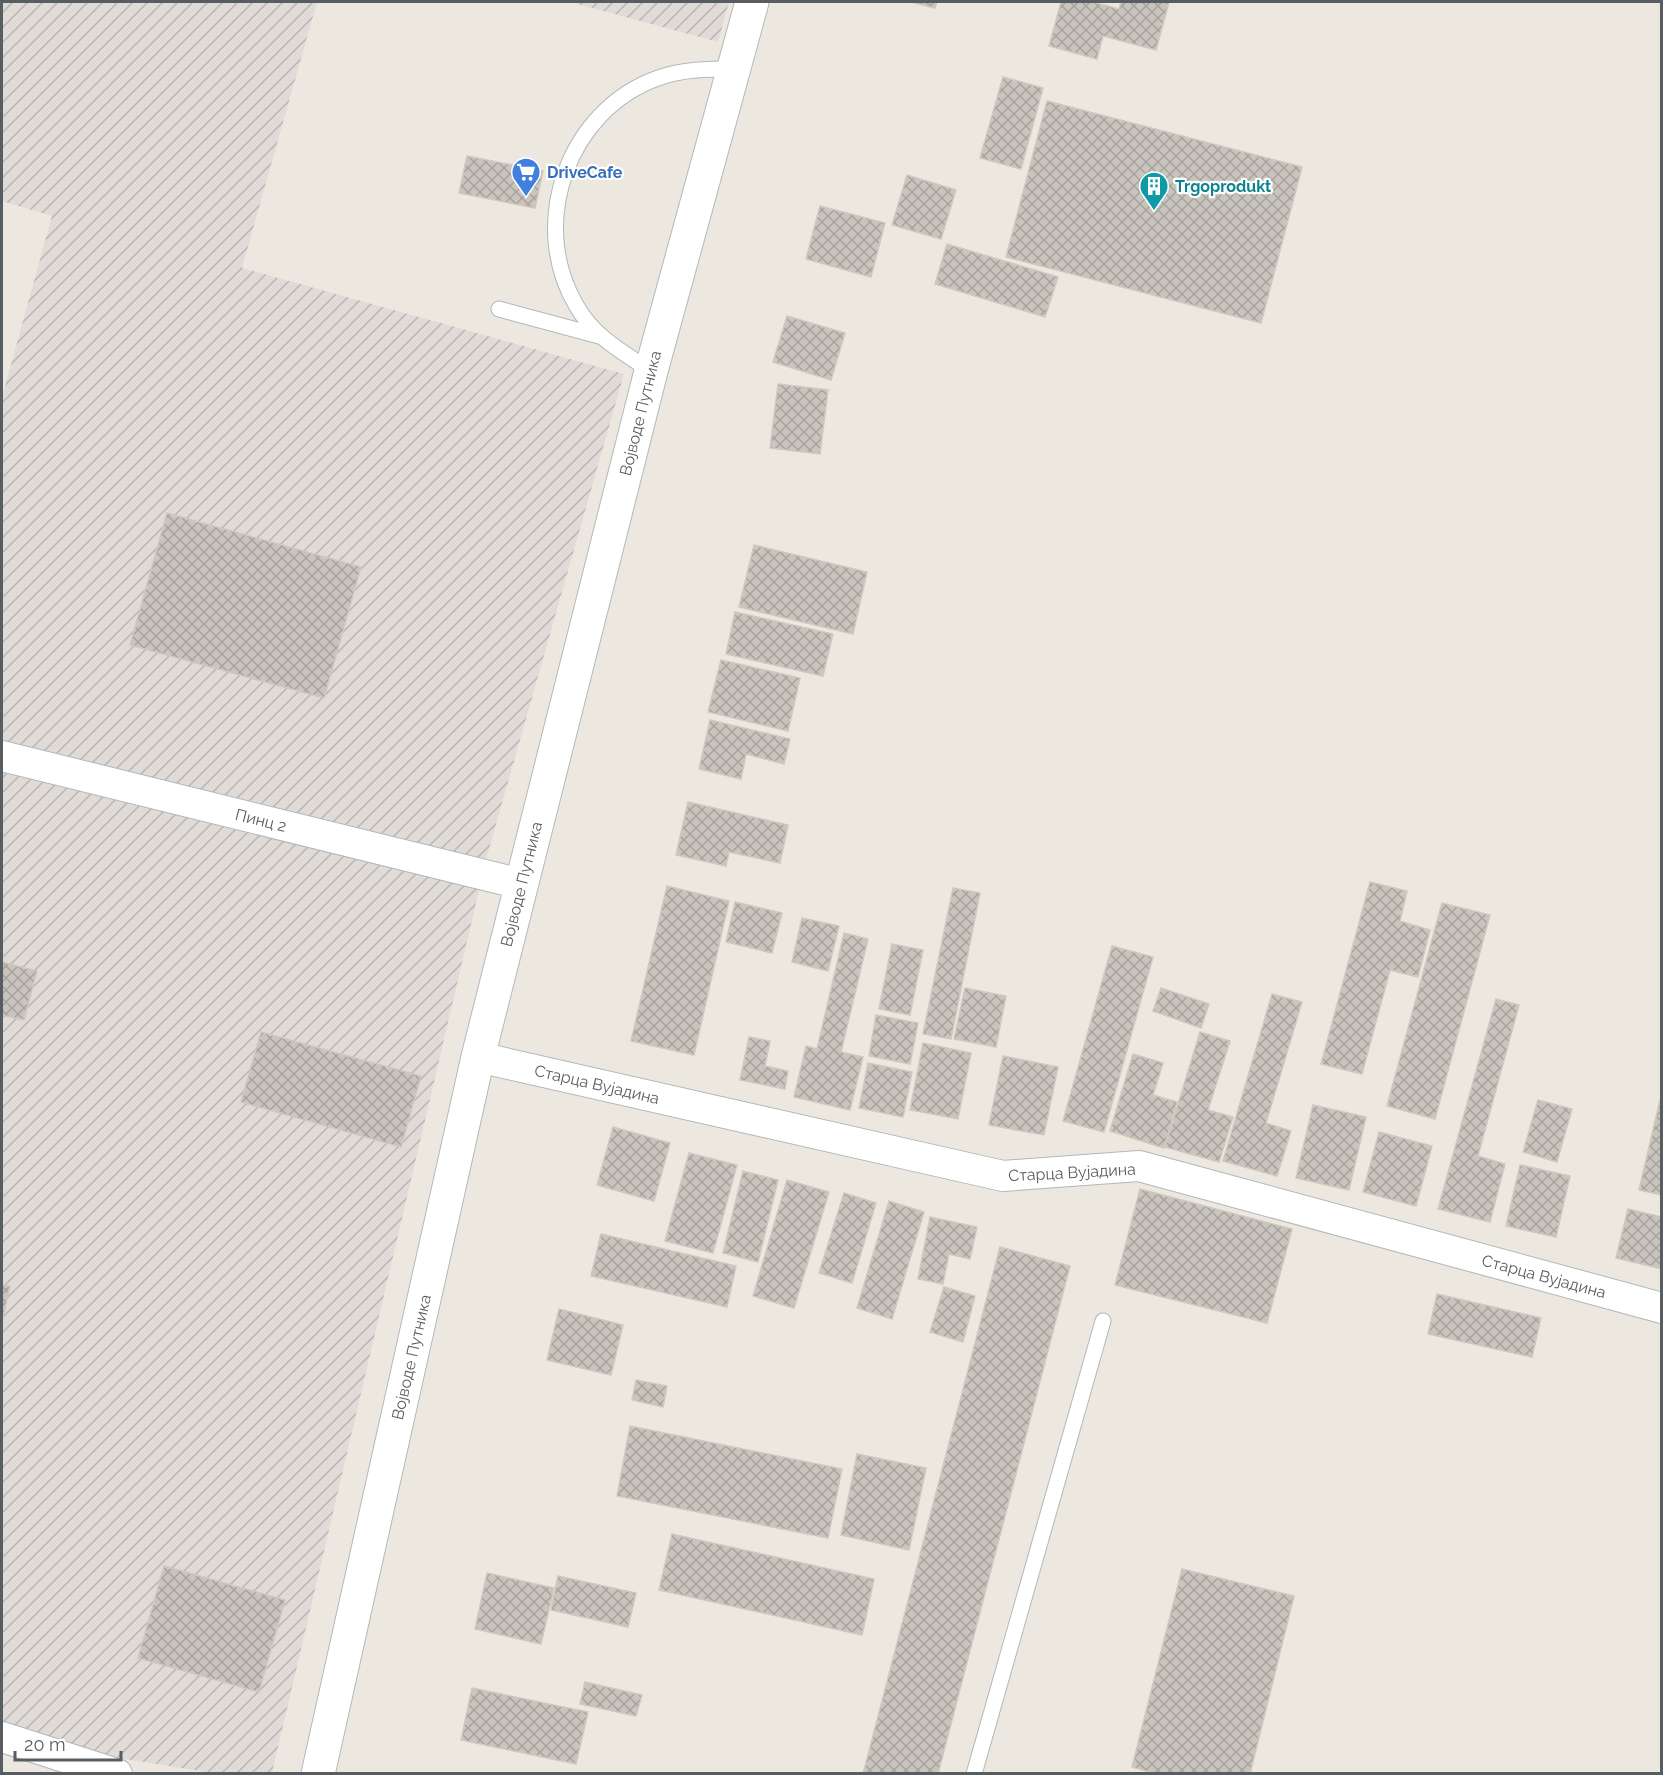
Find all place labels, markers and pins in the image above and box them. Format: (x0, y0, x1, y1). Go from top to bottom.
supermarket icon: DriveCafe (510, 156, 542, 198)
place label: DriveCafe (547, 163, 623, 182)
building icon: Trgoprodukt (1138, 170, 1170, 212)
place label: Trgoprodukt (1175, 177, 1271, 196)

